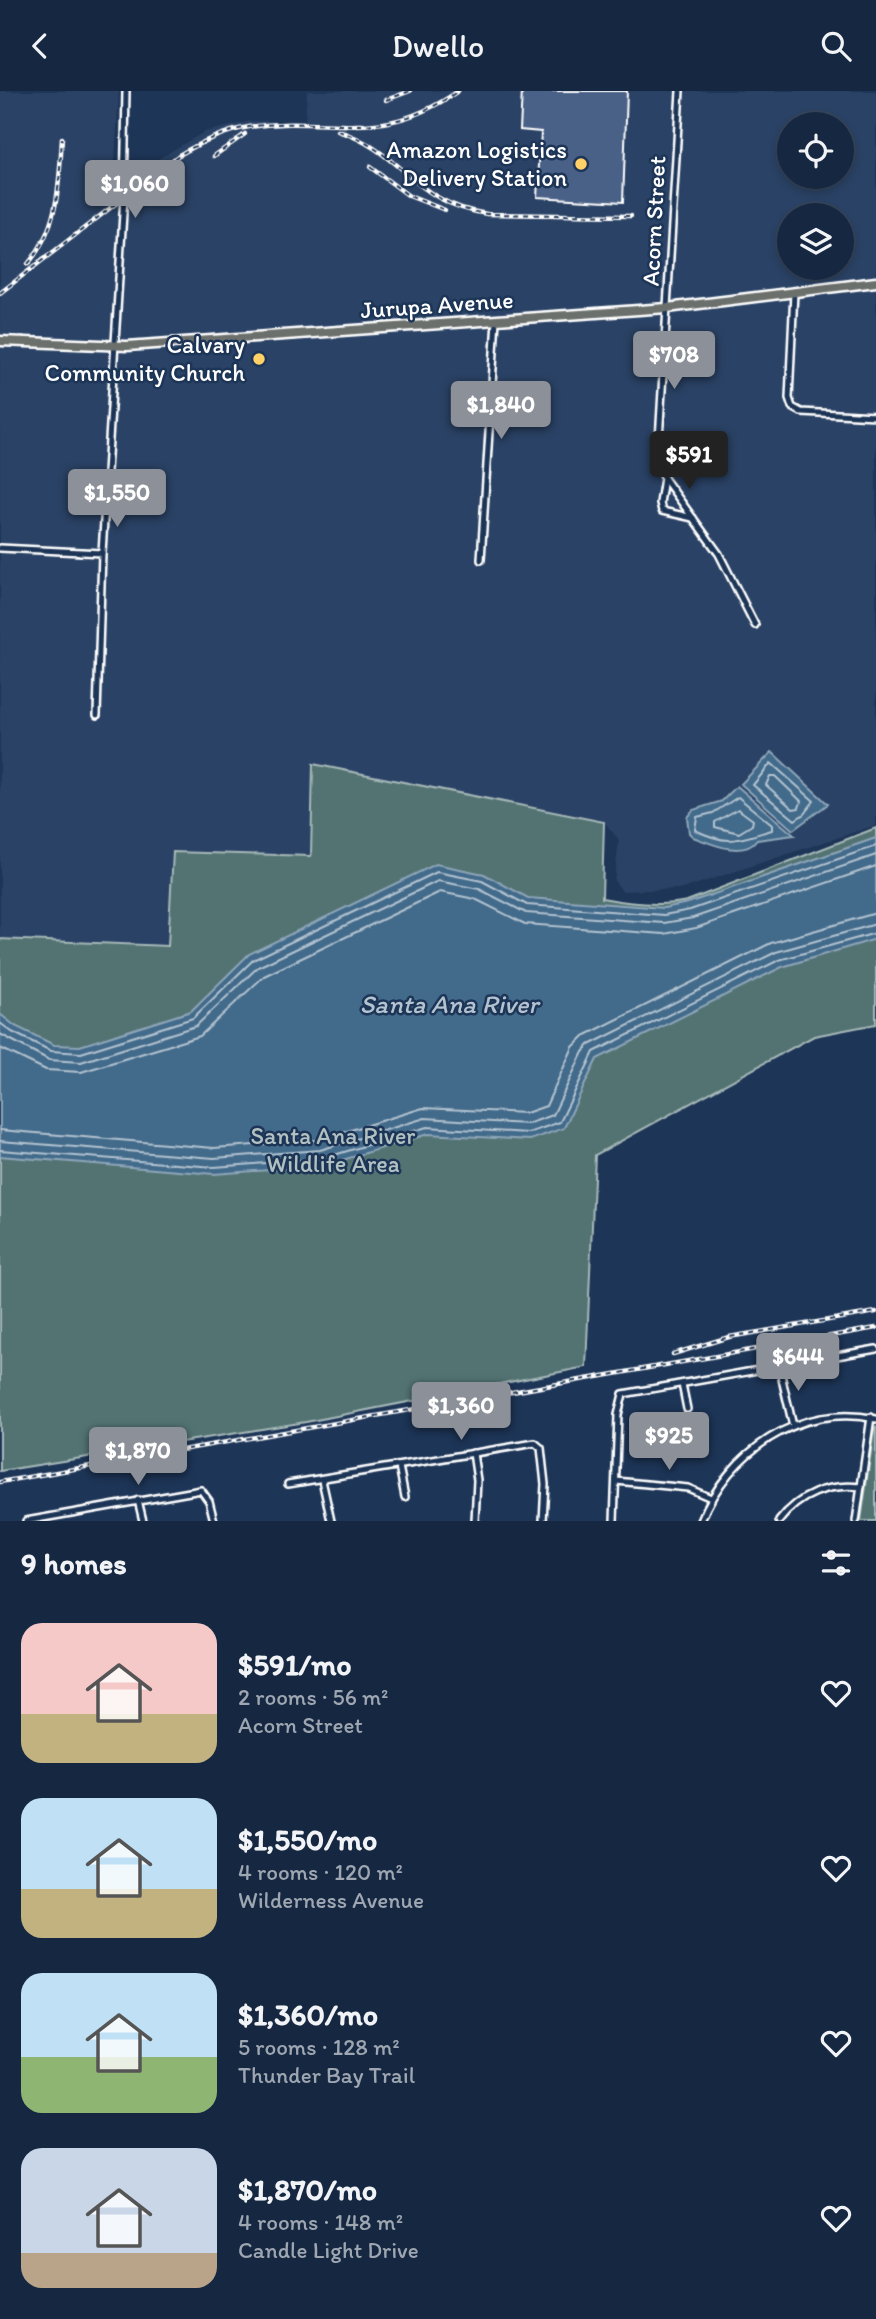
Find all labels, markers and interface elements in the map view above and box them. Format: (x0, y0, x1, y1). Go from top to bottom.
icon: back (21, 27, 59, 65)
text: Dwello (392, 27, 484, 65)
icon: search (817, 27, 855, 65)
map controls (777, 112, 854, 280)
button: locate (777, 112, 854, 189)
place label: Amazon Logistics Delivery Station (386, 135, 567, 192)
street label: Acorn Street (636, 155, 671, 287)
marker: Amazon Logistics Delivery Station (573, 156, 589, 172)
pin: $1,060 (78, 160, 192, 220)
text: $1,060 (101, 169, 169, 197)
button: layers (777, 203, 854, 280)
street label: Jurupa Avenue (359, 285, 514, 324)
place label: Calvary Community Church (45, 330, 245, 387)
pin: $708 (633, 331, 715, 391)
text: $708 (649, 340, 699, 368)
marker: Calvary Community Church (251, 351, 267, 367)
pin: $1,840 (444, 381, 558, 441)
text: $1,840 (467, 390, 535, 418)
pin: $591 (648, 431, 730, 491)
text: $591 (666, 440, 712, 468)
pin: $1,550 (60, 469, 174, 529)
text: $1,550 (84, 478, 150, 506)
water label: Santa Ana River (360, 988, 541, 1020)
park label: Santa Ana River Wildlife Area (251, 1121, 415, 1178)
pin: $644 (757, 1333, 839, 1393)
text: $644 (772, 1342, 824, 1370)
pin: $1,360 (404, 1383, 518, 1442)
text: $1,360 (428, 1391, 494, 1419)
pin: $925 (628, 1413, 710, 1472)
text: $925 (645, 1421, 693, 1449)
pin: $1,870 (81, 1427, 195, 1487)
text: $1,870 (105, 1436, 171, 1464)
icon: filters (817, 1544, 855, 1582)
text: 9 homes (21, 1545, 127, 1582)
text: $591/mo (238, 1646, 352, 1683)
icon: home (77, 1651, 161, 1735)
icon: heart (817, 1674, 855, 1712)
text: 2 rooms · 56 m² (238, 1683, 389, 1711)
text: Acorn Street (238, 1711, 363, 1739)
text: $1,550/mo (238, 1821, 377, 1858)
icon: home (77, 1826, 161, 1910)
icon: heart (817, 1849, 855, 1887)
text: 4 rooms · 120 m² (238, 1858, 403, 1886)
text: Wilderness Avenue (238, 1886, 424, 1914)
text: $1,360/mo (238, 1996, 378, 2033)
icon: home (77, 2001, 161, 2085)
icon: heart (817, 2024, 855, 2062)
text: 5 rooms · 128 m² (238, 2033, 400, 2061)
text: Thunder Bay Trail (238, 2061, 415, 2089)
text: $1,870/mo (238, 2171, 377, 2208)
icon: home (77, 2176, 161, 2260)
icon: heart (817, 2199, 855, 2237)
text: 4 rooms · 148 m² (238, 2208, 403, 2236)
text: Candle Light Drive (238, 2236, 419, 2264)

